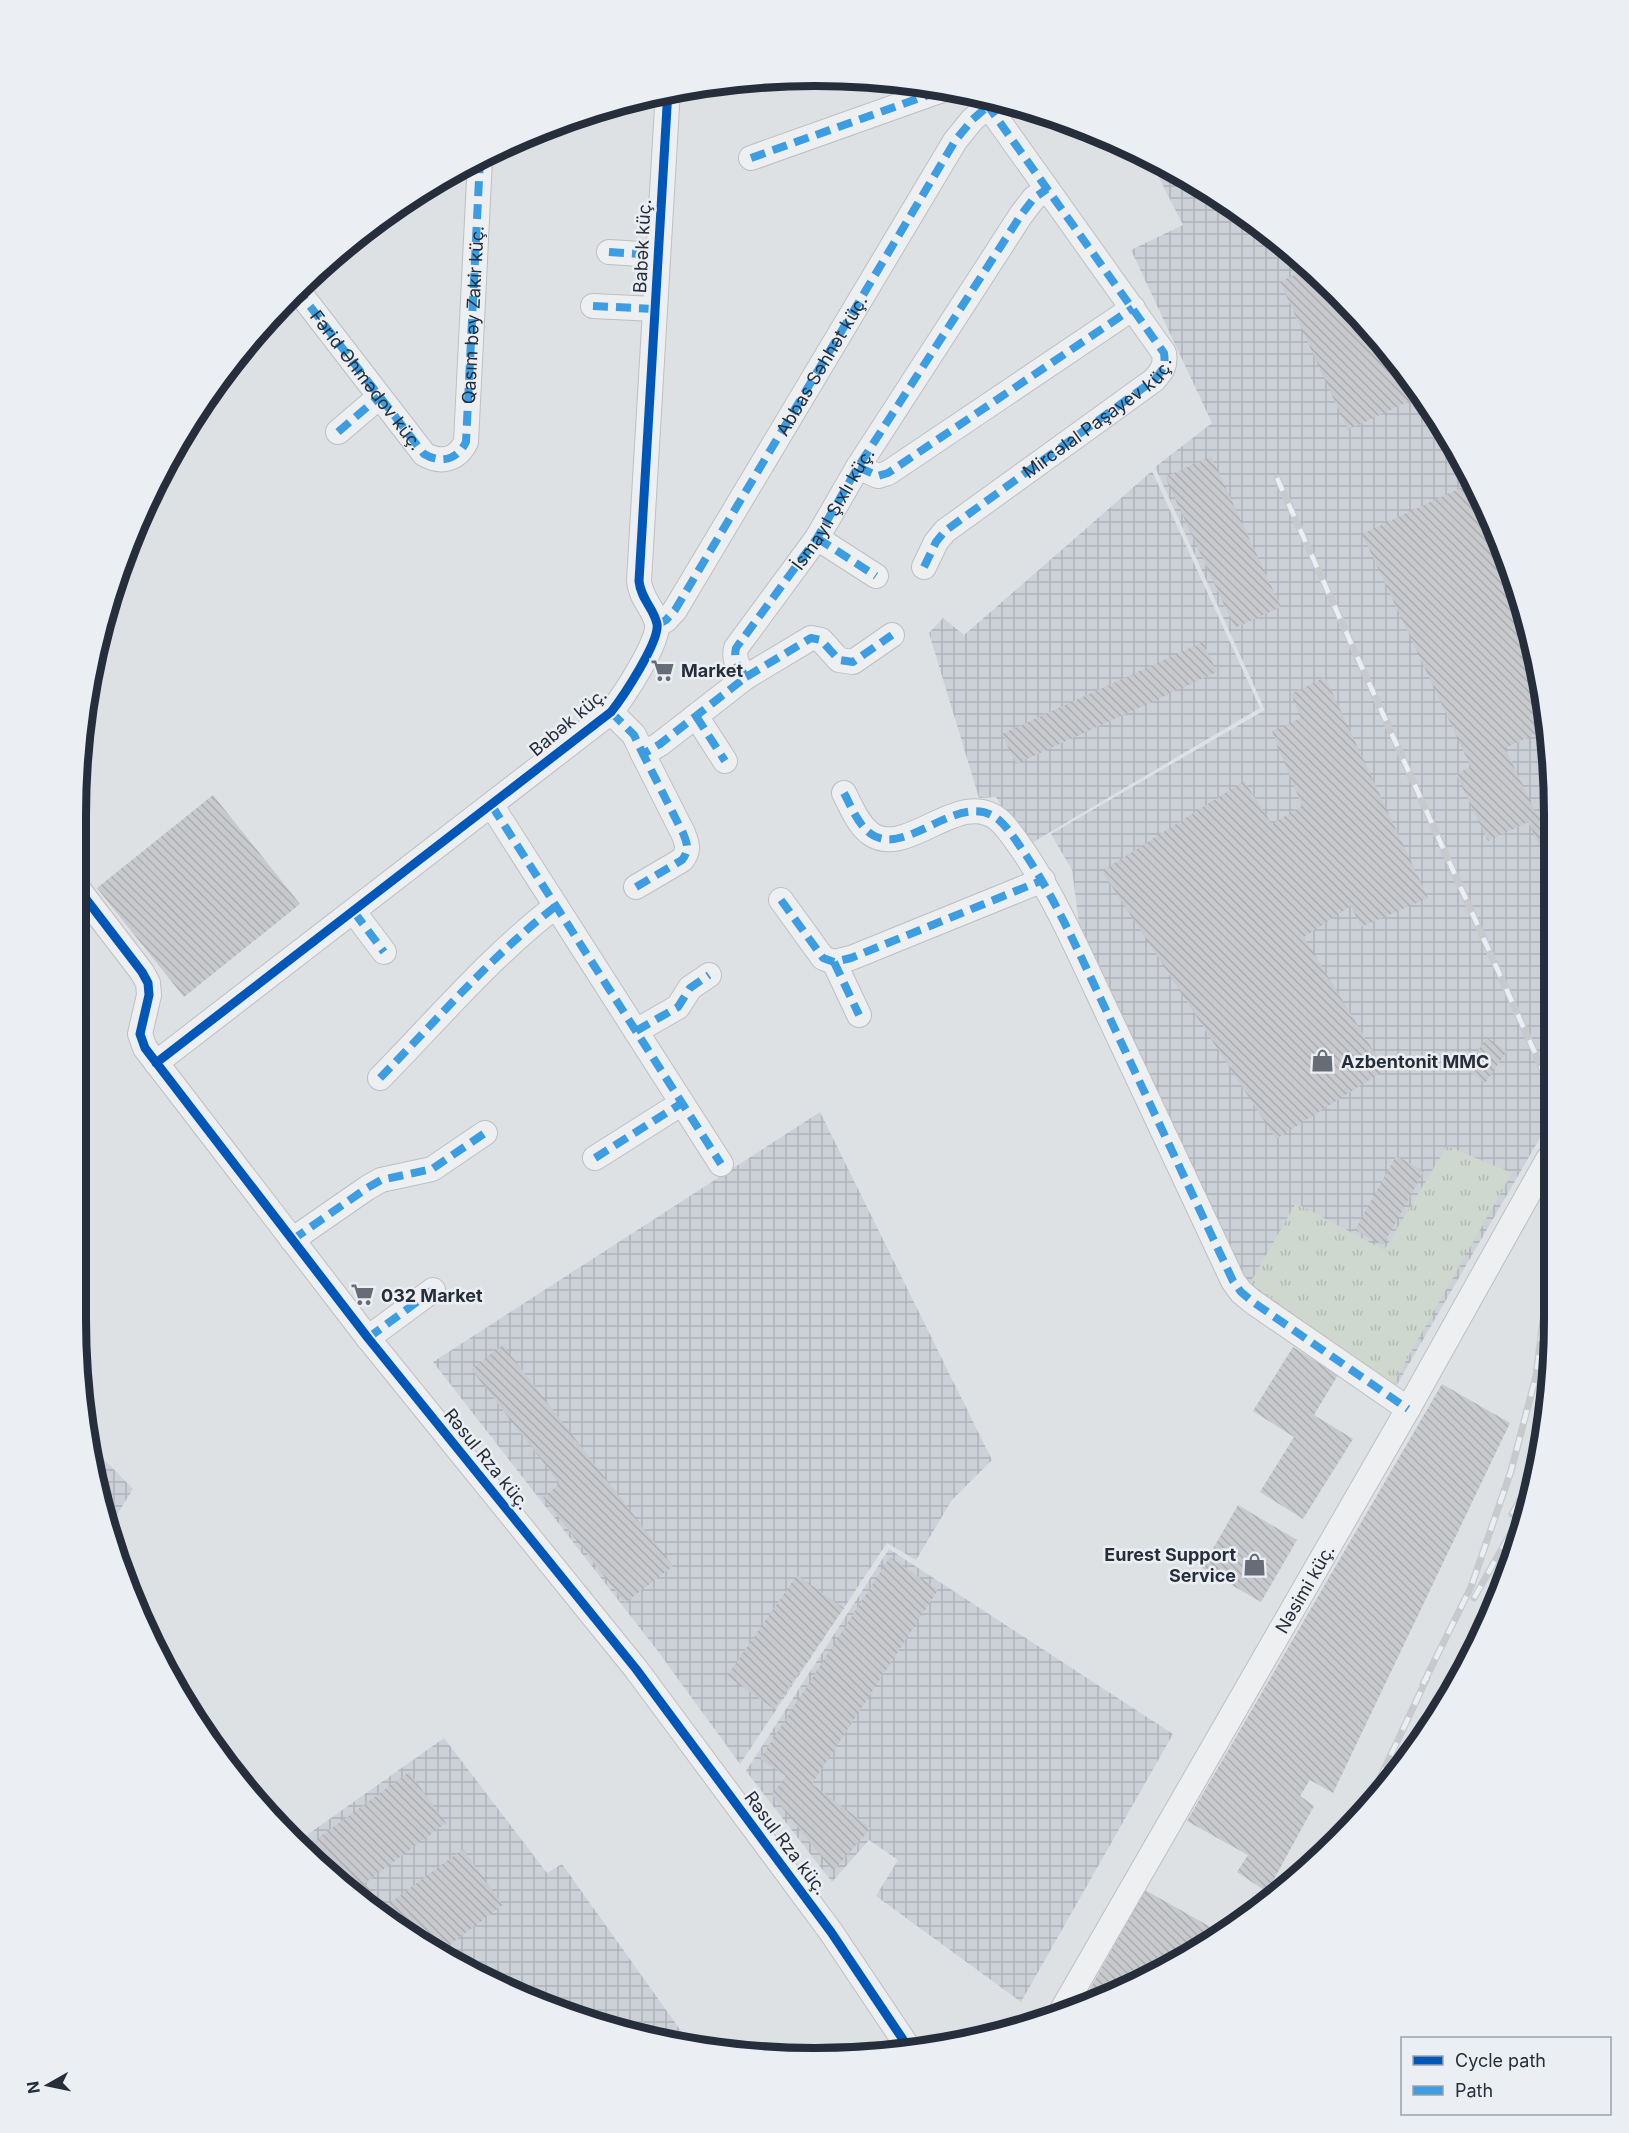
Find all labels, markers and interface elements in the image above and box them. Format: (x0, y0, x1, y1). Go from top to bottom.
street label: Babək küç. (629, 198, 655, 294)
street label: Qasım bəy Zakir küç. (457, 225, 487, 405)
street label: Abbas Səhhət küç. (771, 291, 871, 439)
street label: Fərid Əhmədov küç. (306, 306, 427, 454)
street label: Mircəlal Paşayev küç. (1018, 358, 1175, 482)
street label: İsmayıl Şıxlı küç. (786, 444, 878, 574)
supermarket icon: Market (650, 657, 676, 683)
place label: Market (681, 660, 744, 681)
street label: Babək küç. (525, 684, 611, 760)
shop icon: Azbentonit MMC (1310, 1048, 1336, 1074)
place label: Azbentonit MMC (1341, 1051, 1489, 1072)
supermarket icon: 032 Market (350, 1282, 376, 1308)
place label: 032 Market (381, 1285, 483, 1306)
street label: Rəsul Rza küç. (440, 1404, 534, 1514)
street label: Nəsimi küç. (1271, 1540, 1338, 1637)
place label: Eurest Support Service (1104, 1544, 1236, 1586)
shop icon: Eurest Support Service (1241, 1551, 1267, 1577)
street label: Rəsul Rza küç. (740, 1787, 832, 1899)
legend (1401, 2037, 1611, 2115)
text: Cycle path (1455, 2050, 1546, 2071)
north arrow (18, 2055, 78, 2115)
text: N (22, 2080, 44, 2095)
text: Path (1455, 2080, 1493, 2101)

